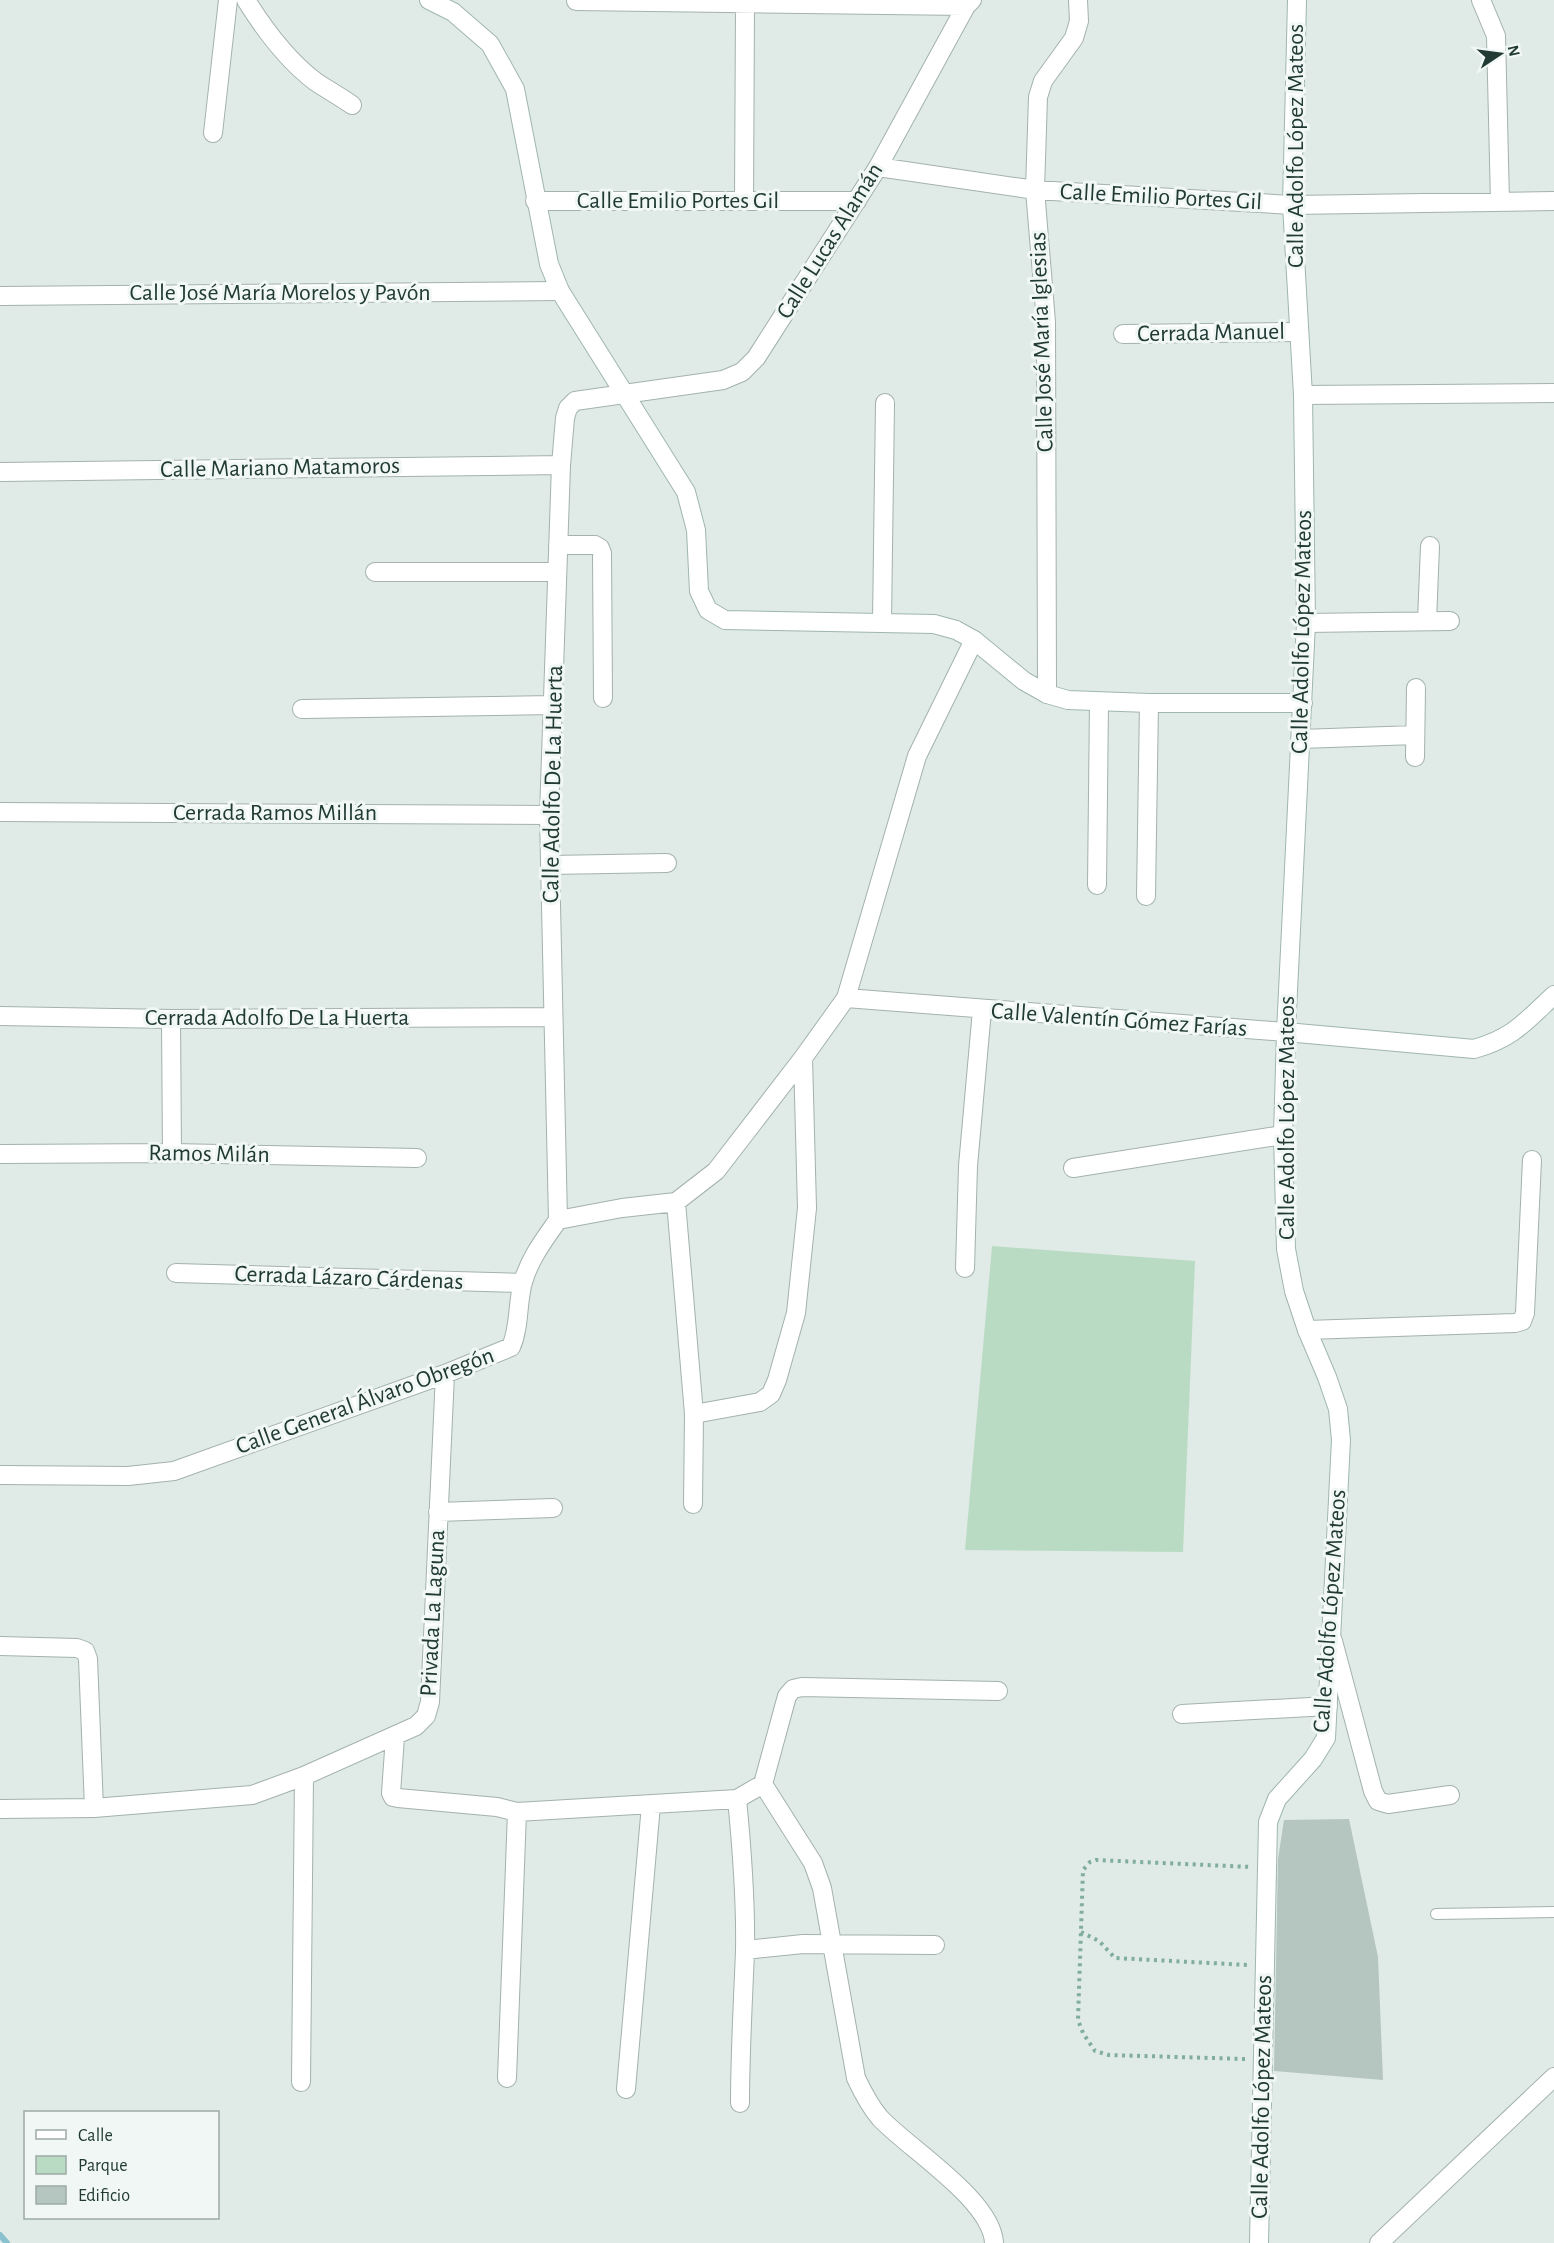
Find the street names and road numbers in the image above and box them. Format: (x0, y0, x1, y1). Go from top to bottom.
street label: Calle Adolfo López Mateos (1284, 24, 1308, 268)
street label: Calle Lucas Alamán (772, 159, 888, 323)
street label: Calle Emilio Portes Gil (1059, 180, 1263, 214)
street label: Calle Emilio Portes Gil (577, 189, 779, 213)
street label: Calle José María Iglesias (1026, 231, 1058, 453)
street label: Calle José María Morelos y Pavón (129, 281, 431, 305)
street label: Cerrada Manuel (1137, 320, 1285, 346)
street label: Calle Mariano Matamoros (160, 454, 400, 482)
street label: Calle Adolfo López Mateos (1288, 510, 1316, 754)
street label: Calle Adolfo De La Huerta (539, 665, 567, 903)
street label: Cerrada Ramos Millán (173, 801, 377, 825)
street label: Calle Adolfo López Mateos (1275, 996, 1299, 1240)
street label: Calle Valentín Gómez Farías (990, 999, 1248, 1041)
street label: Cerrada Adolfo De La Huerta (145, 1006, 409, 1030)
street label: Ramos Milán (148, 1141, 270, 1167)
street label: Cerrada Lázaro Cárdenas (234, 1262, 464, 1294)
street label: Calle General Álvaro Obregón (232, 1341, 497, 1459)
street label: Calle Adolfo López Mateos (1310, 1488, 1350, 1734)
street label: Privada La Laguna (417, 1529, 449, 1697)
street label: Calle Adolfo López Mateos (1248, 1975, 1276, 2219)

